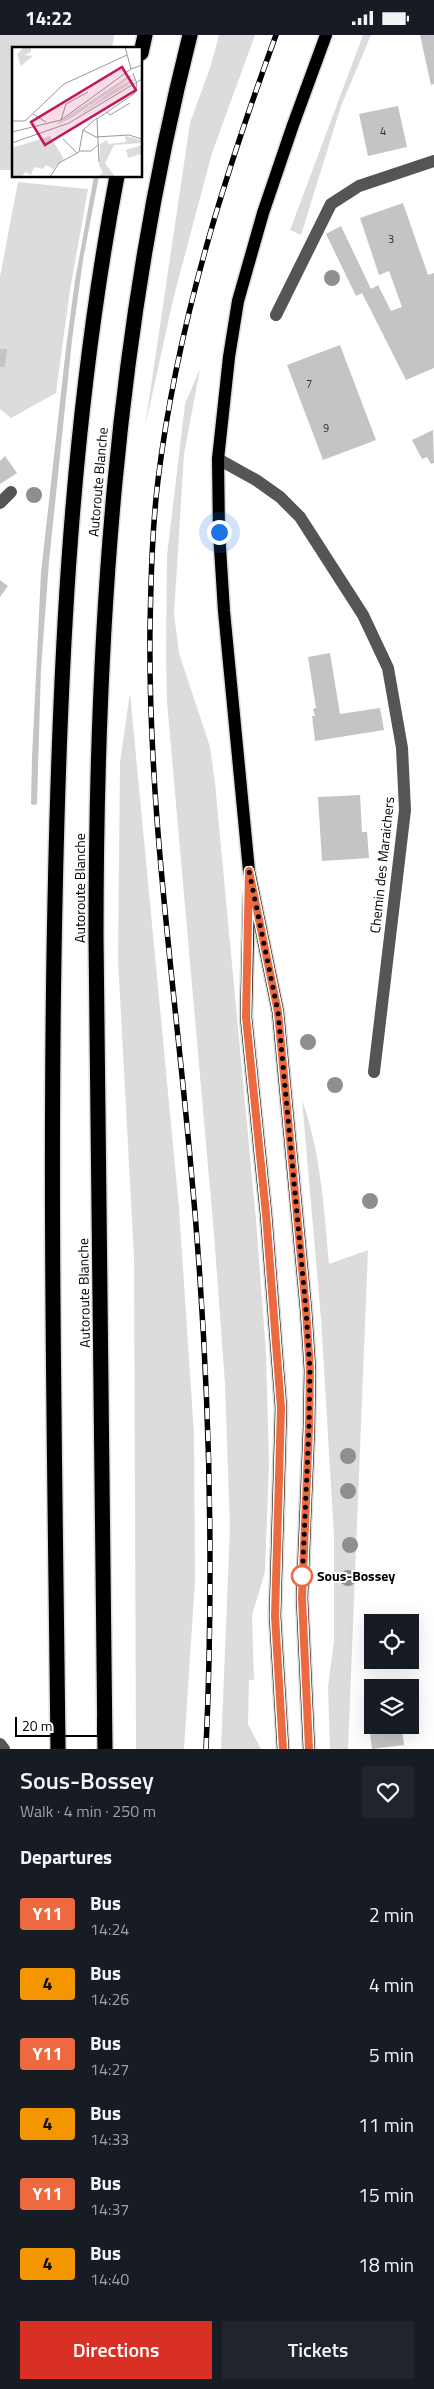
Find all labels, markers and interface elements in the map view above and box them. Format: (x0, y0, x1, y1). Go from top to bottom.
text: 14:22 (25, 3, 72, 32)
inset map (12, 47, 142, 177)
house number: 4 (380, 123, 386, 139)
house number: 3 (388, 231, 394, 247)
house number: 7 (306, 376, 312, 392)
house number: 9 (323, 420, 329, 436)
street label: Autoroute Blanche (82, 426, 113, 538)
your location (207, 520, 232, 545)
street label: Chemin des Maraichers (364, 796, 399, 934)
street label: Autoroute Blanche (69, 833, 90, 943)
street label: Autoroute Blanche (72, 1238, 95, 1348)
marker: Sous-Bossey (291, 1565, 313, 1587)
place label: Sous-Bossey (317, 1565, 395, 1586)
map controls (364, 1614, 419, 1734)
button: locate (364, 1614, 419, 1669)
button: layers (364, 1679, 419, 1734)
scale bar (15, 1714, 99, 1737)
text: 20 m (22, 1715, 52, 1736)
text: Sous-Bossey (20, 1762, 154, 1798)
button: heart (362, 1766, 414, 1818)
text: Walk · 4 min · 250 m (20, 1799, 156, 1823)
text: Departures (20, 1842, 112, 1871)
text: Bus (90, 1888, 121, 1917)
text: Y11 (32, 1900, 63, 1927)
text: 2 min (369, 1900, 414, 1929)
text: 14:24 (90, 1917, 129, 1941)
text: Bus (90, 1958, 121, 1987)
text: 4 (42, 1970, 53, 1997)
text: 4 min (369, 1970, 414, 1999)
text: 14:26 (90, 1987, 129, 2011)
text: Bus (90, 2028, 121, 2057)
text: Y11 (32, 2040, 63, 2067)
text: 5 min (369, 2040, 414, 2069)
text: 14:27 (90, 2057, 129, 2081)
text: Bus (90, 2098, 121, 2127)
text: 4 (42, 2110, 53, 2137)
text: 11 min (358, 2110, 414, 2139)
text: 14:33 (90, 2127, 129, 2151)
text: Bus (90, 2168, 121, 2197)
text: Y11 (32, 2180, 63, 2207)
text: 15 min (358, 2180, 414, 2209)
text: 14:37 (90, 2197, 129, 2221)
text: Bus (90, 2238, 121, 2267)
text: 4 (42, 2250, 53, 2277)
text: 18 min (358, 2250, 414, 2279)
text: 14:40 (90, 2267, 129, 2291)
button: Directions (20, 2321, 212, 2379)
button: Tickets (222, 2321, 414, 2379)

